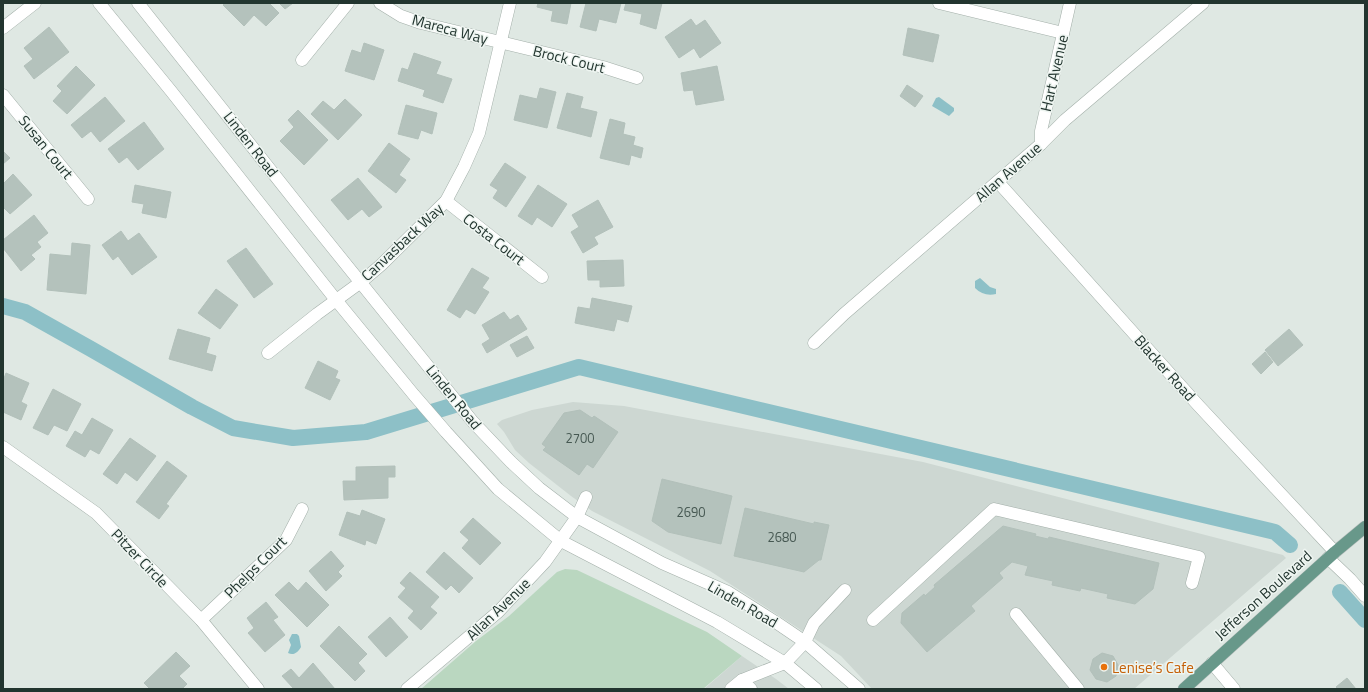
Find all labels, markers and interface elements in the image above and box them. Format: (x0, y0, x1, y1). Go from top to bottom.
street label: Mareca Way (409, 8, 491, 50)
street label: Hart Avenue (1034, 32, 1074, 114)
street label: Brock Court (531, 39, 608, 79)
street label: Linden Road (218, 106, 284, 182)
street label: Susan Court (13, 110, 79, 184)
street label: Allan Avenue (970, 137, 1046, 207)
street label: Canvasback Way (356, 198, 448, 286)
street label: Costa Court (458, 207, 531, 271)
street label: Blacker Road (1129, 330, 1201, 406)
street label: Linden Road (421, 360, 487, 434)
house number: 2700 (565, 428, 595, 448)
house number: 2690 (676, 502, 706, 522)
street label: Pitzer Circle (106, 523, 174, 593)
house number: 2680 (767, 527, 797, 547)
street label: Phelps Court (218, 530, 292, 604)
street label: Jefferson Boulevard (1209, 545, 1317, 645)
street label: Allan Avenue (461, 572, 535, 646)
street label: Linden Road (704, 575, 782, 633)
place label: Lenise’s Cafe (1112, 656, 1194, 679)
marker: Lenise’s Cafe (1099, 662, 1109, 672)

